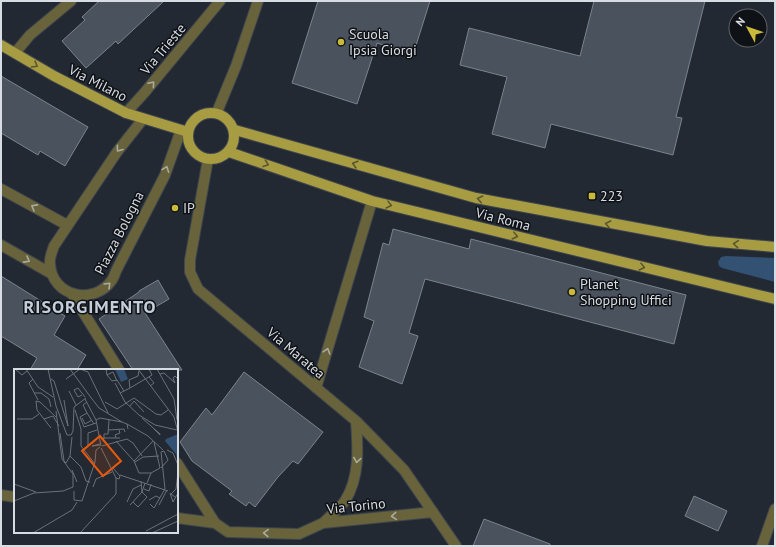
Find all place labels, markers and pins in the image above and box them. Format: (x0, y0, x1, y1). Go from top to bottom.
place label: Scuola Ipsia Giorgi (349, 25, 417, 59)
marker: Scuola Ipsia Giorgi (336, 37, 346, 47)
place label: 223 (600, 187, 623, 205)
marker: 223 (587, 191, 597, 201)
place label: IP (183, 199, 195, 217)
marker: IP (170, 203, 180, 213)
place label: Planet Shopping Uffici (580, 275, 672, 309)
marker: Planet Shopping Uffici (567, 287, 577, 297)

